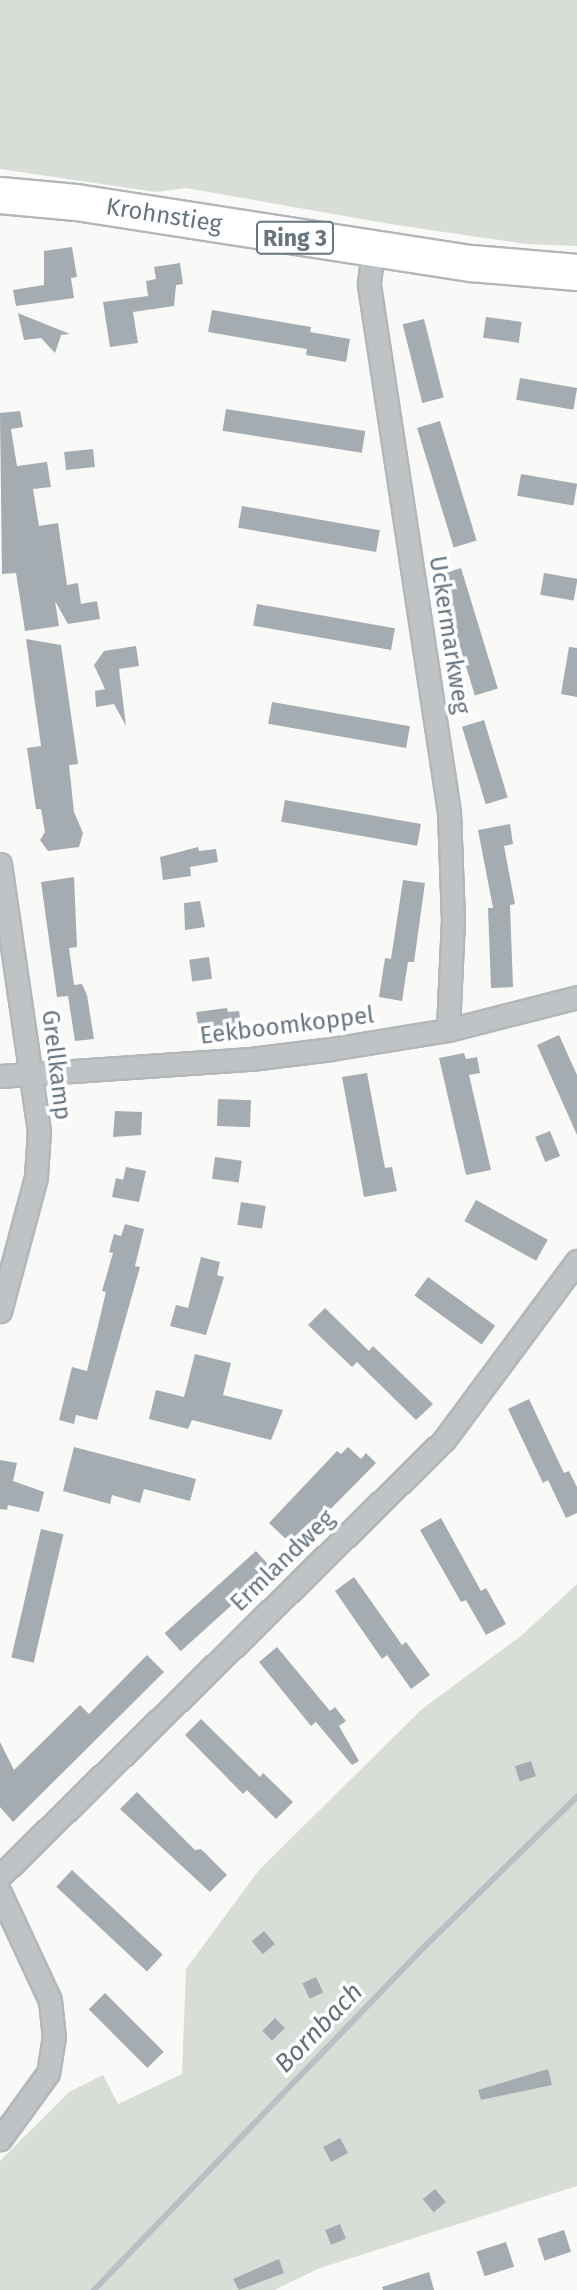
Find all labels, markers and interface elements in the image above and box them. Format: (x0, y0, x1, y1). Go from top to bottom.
street label: Krohnstieg (104, 193, 224, 239)
road number: Ring 3 (255, 218, 335, 258)
street label: Uckermarkweg (422, 554, 476, 716)
street label: Eekboomkoppel (198, 1001, 376, 1051)
street label: Grellkamp (35, 1008, 77, 1122)
street label: Ermlandweg (225, 1504, 341, 1618)
water label: Bornbach (269, 1977, 369, 2079)

